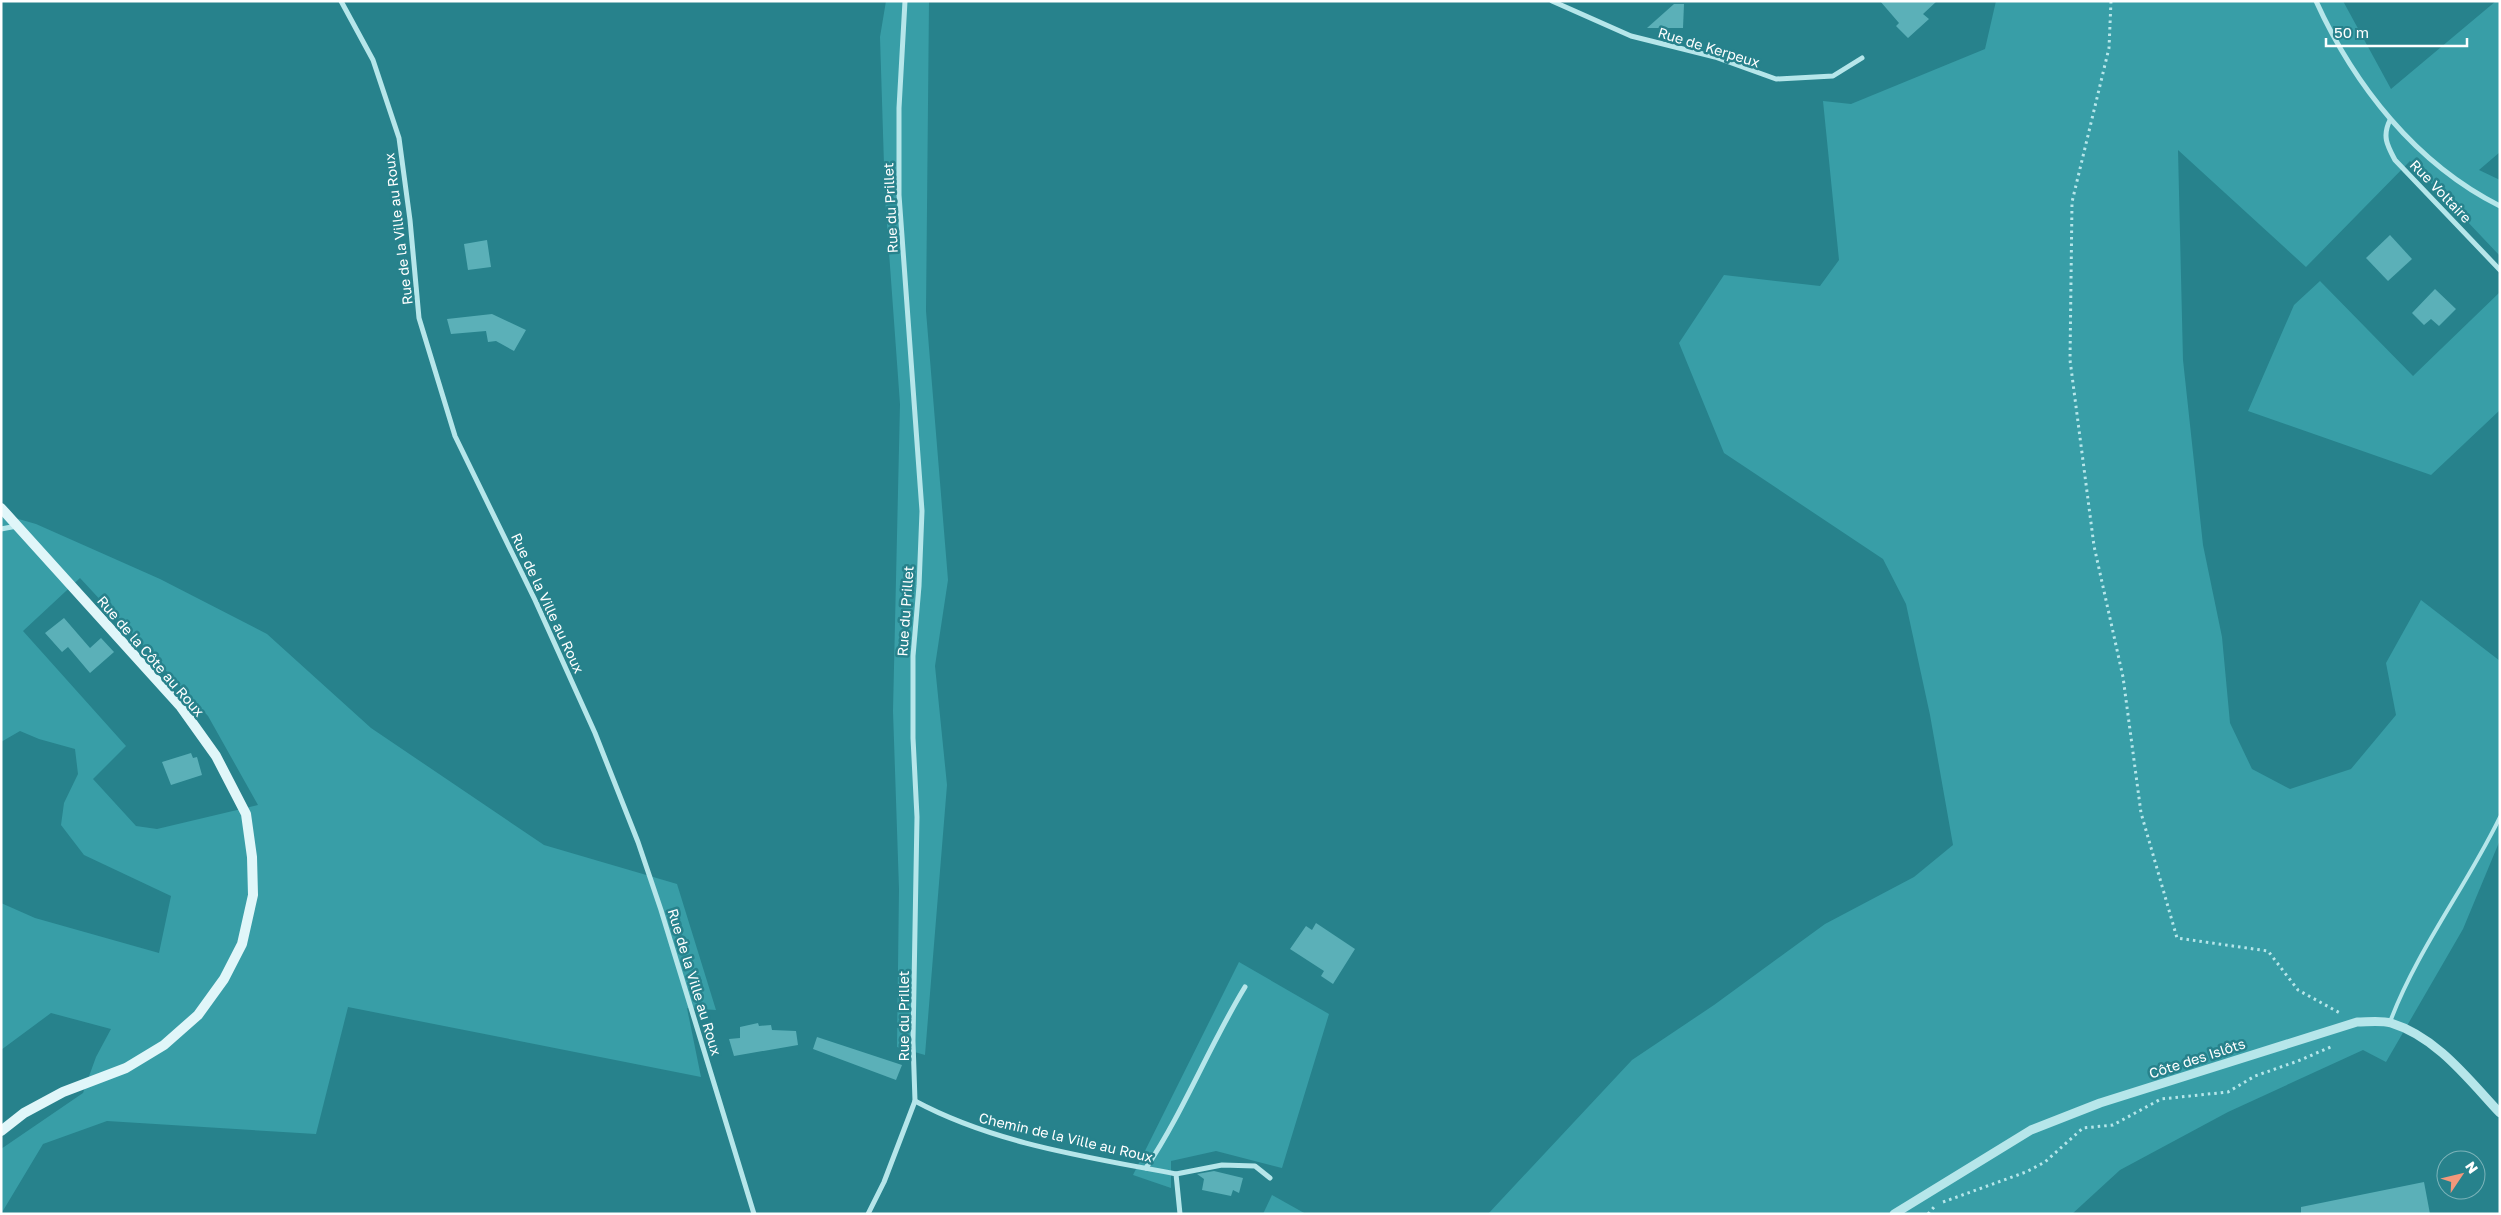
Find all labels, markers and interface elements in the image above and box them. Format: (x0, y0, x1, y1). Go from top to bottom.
scale bar (2326, 15, 2467, 47)
street label: Rue de Kerpeux (1656, 23, 1762, 71)
text: 50 m (2334, 23, 2369, 41)
street label: Rue de la Ville au Roux (380, 152, 416, 306)
street label: Rue Voltaire (2407, 156, 2475, 226)
street label: Rue du Prillet (879, 162, 901, 254)
street label: Rue de la Ville au Roux (508, 530, 588, 676)
street label: Rue du Prillet (893, 565, 917, 657)
street label: Rue de la Côte au Roux (94, 592, 208, 720)
street label: Rue de la Ville au Roux (665, 906, 726, 1058)
street label: Rue du Prillet (895, 971, 912, 1061)
street label: Côte des Islôts (2147, 1034, 2247, 1082)
street label: Chemin de la Ville au Roux (977, 1109, 1155, 1165)
north arrow (2436, 1150, 2486, 1200)
text: N (2462, 1158, 2482, 1176)

